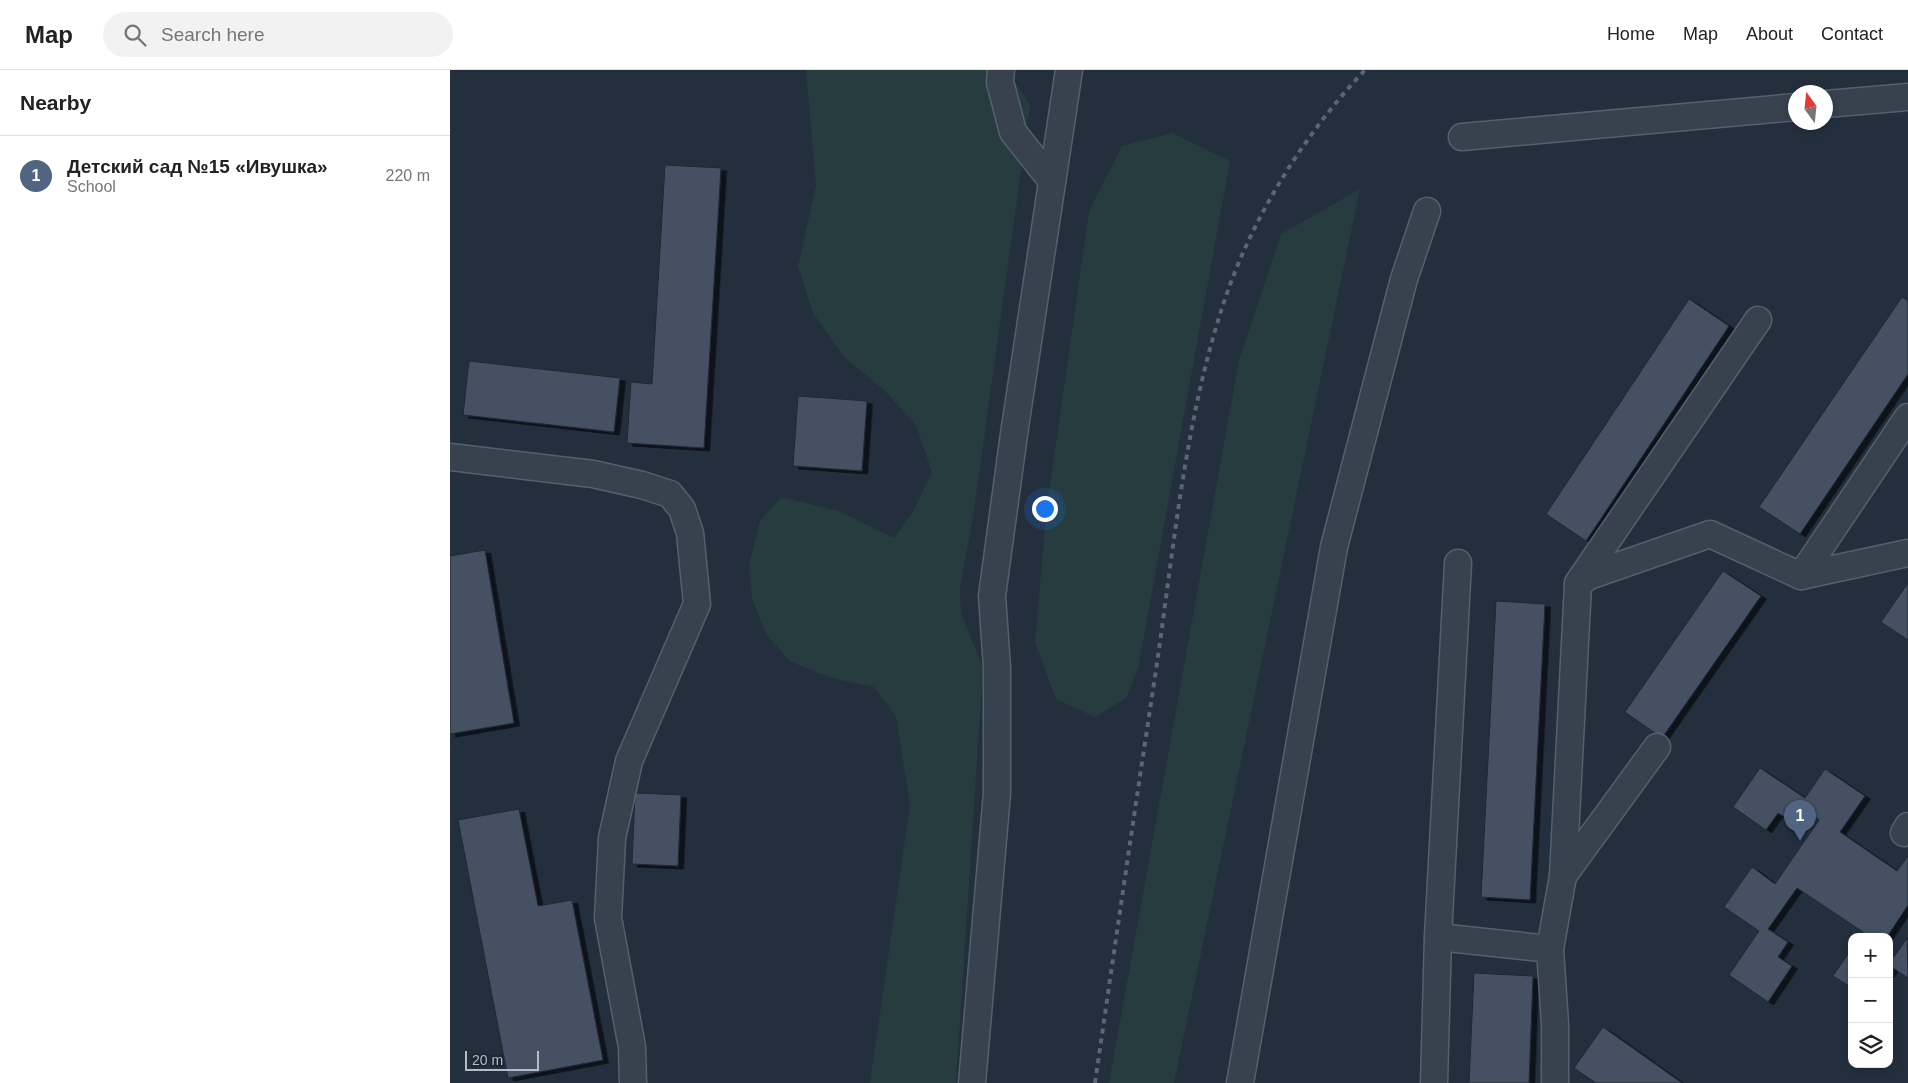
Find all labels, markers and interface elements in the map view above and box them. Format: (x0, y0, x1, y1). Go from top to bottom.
search box (103, 12, 453, 57)
text: Map (25, 21, 73, 48)
icon: search (121, 21, 149, 49)
text: Search here (161, 24, 265, 45)
text: Home (1607, 24, 1655, 44)
text: Map (1683, 24, 1718, 44)
text: About (1746, 24, 1793, 44)
text: Contact (1821, 24, 1883, 44)
north arrow (1788, 85, 1833, 130)
text: Nearby (20, 91, 91, 114)
text: Детский сад №15 «Ивушка» (67, 156, 328, 177)
text: 1 (32, 167, 40, 184)
text: 220 m (386, 167, 430, 184)
text: School (67, 178, 116, 195)
your location (1032, 496, 1058, 522)
pin: 1 (1784, 800, 1816, 841)
map controls (1848, 933, 1893, 1068)
button: + (1848, 933, 1893, 978)
button: − (1848, 978, 1893, 1023)
button: layers (1848, 1023, 1893, 1068)
scale bar (465, 1048, 539, 1071)
text: 20 m (472, 1052, 503, 1068)

